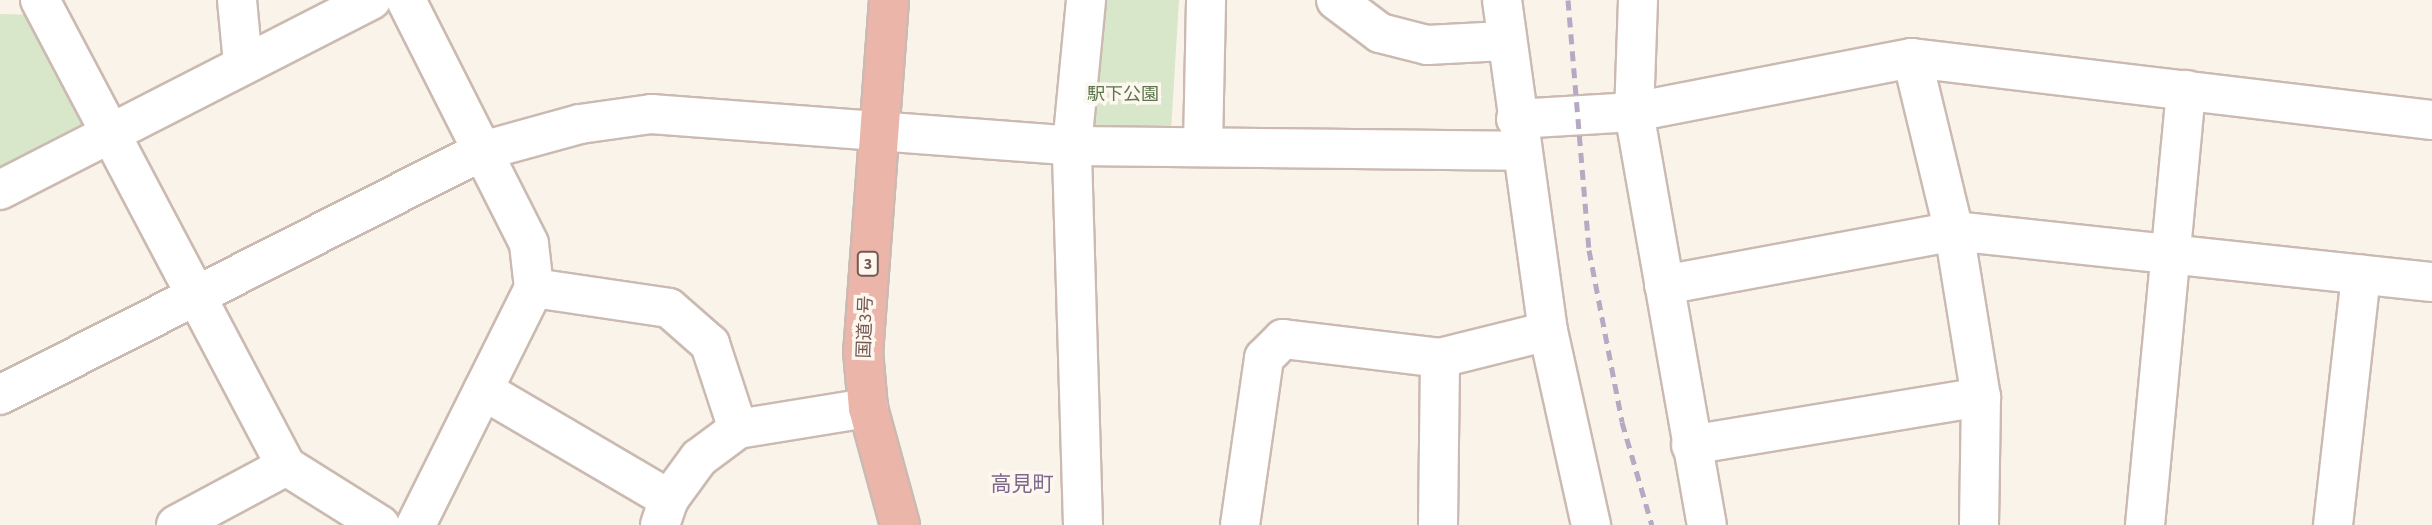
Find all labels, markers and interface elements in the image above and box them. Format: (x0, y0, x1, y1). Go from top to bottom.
park label: 駅下公園 (1087, 84, 1159, 106)
road number: 3 (856, 252, 880, 276)
street label: 国道3号 (854, 295, 878, 359)
district label: 高見町 (991, 471, 1053, 497)

